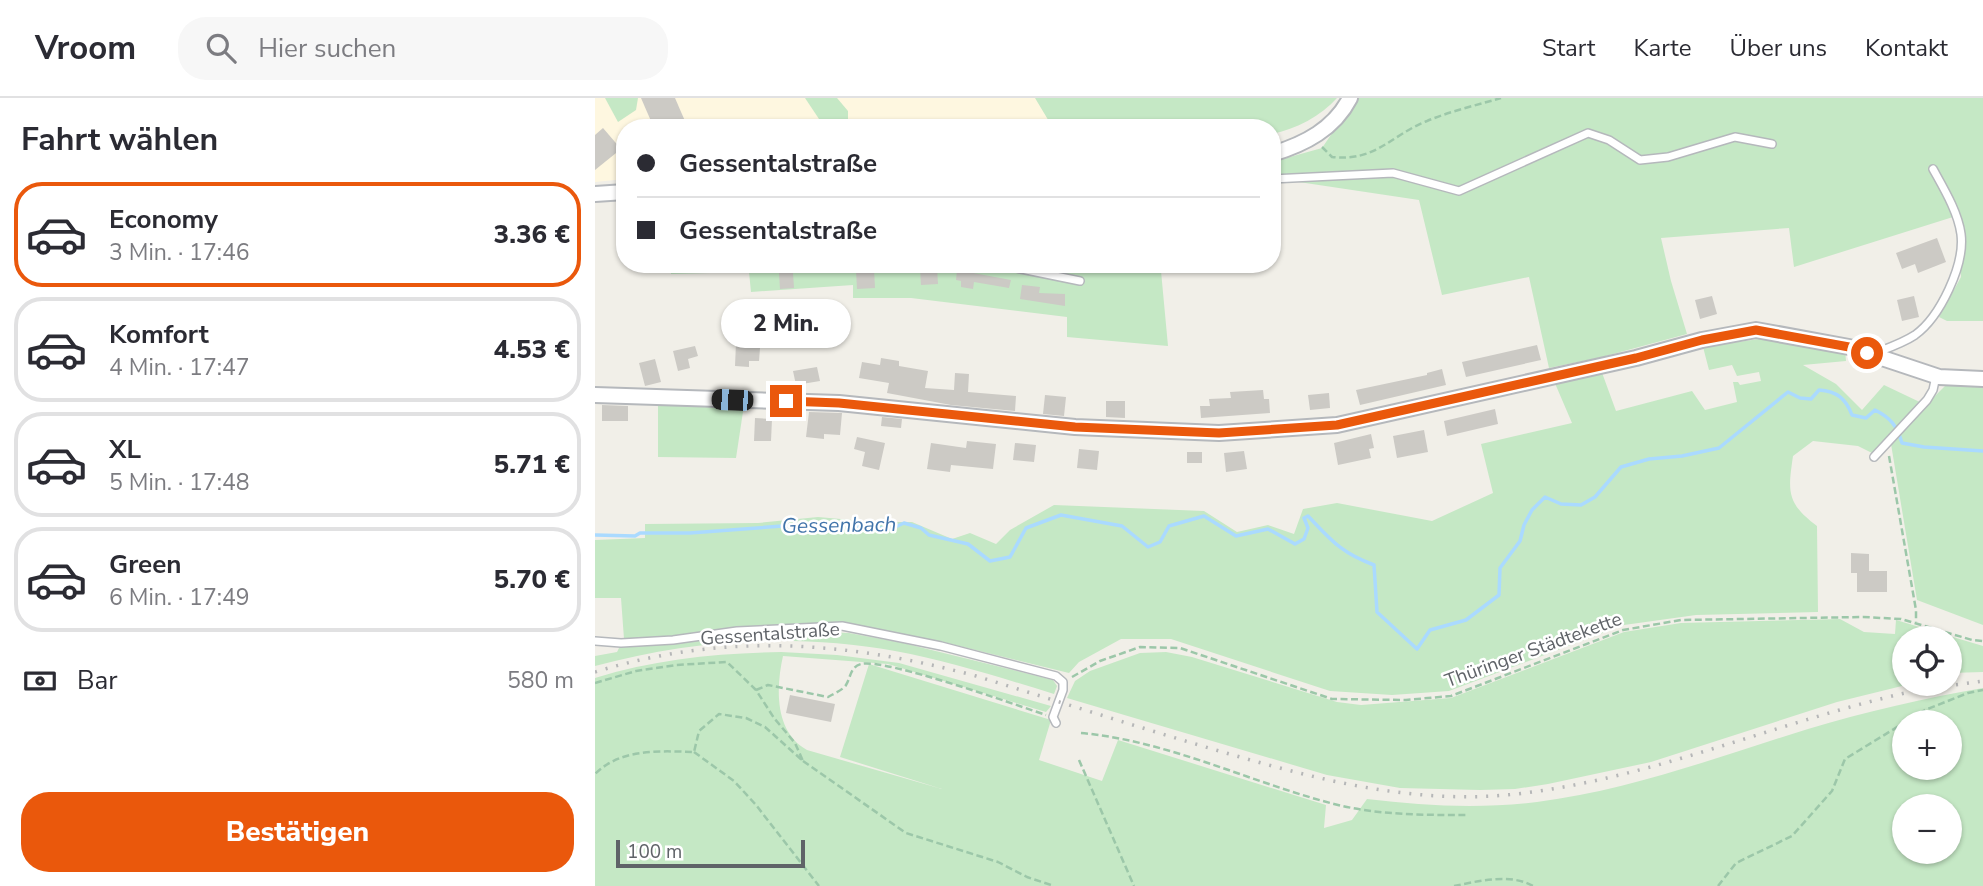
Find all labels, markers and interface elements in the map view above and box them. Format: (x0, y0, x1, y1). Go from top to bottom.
search box (178, 17, 668, 80)
text: Vroom (35, 26, 136, 71)
icon: search (202, 29, 240, 67)
text: Hier suchen (258, 31, 396, 66)
text: Start (1542, 32, 1595, 64)
text: Karte (1633, 32, 1691, 64)
text: Über uns (1729, 32, 1827, 64)
text: Kontakt (1865, 32, 1948, 64)
text: Fahrt wählen (21, 118, 218, 161)
text: Gessentalstraße (679, 146, 877, 181)
text: Economy (109, 202, 218, 237)
icon: car (25, 203, 88, 266)
text: Gessentalstraße (679, 213, 877, 248)
text: 3.36 € (494, 217, 570, 252)
text: 3 Min. · 17:46 (109, 237, 250, 268)
callout: 2 Min. (721, 300, 851, 348)
text: 2 Min. (753, 308, 819, 339)
text: Komfort (109, 317, 209, 352)
icon: car (25, 318, 88, 381)
text: 4.53 € (494, 332, 570, 367)
route start (1851, 337, 1883, 369)
text: 4 Min. · 17:47 (109, 352, 250, 383)
route end (770, 385, 802, 417)
car (711, 389, 754, 411)
text: XL (109, 432, 141, 467)
icon: car (25, 433, 88, 496)
text: 5.71 € (494, 447, 570, 482)
text: 5 Min. · 17:48 (109, 467, 250, 498)
water label: Gessenbach (781, 510, 897, 540)
text: Green (109, 547, 182, 582)
icon: car (25, 548, 88, 611)
text: 5.70 € (494, 562, 570, 597)
text: 6 Min. · 17:49 (109, 582, 250, 613)
street label: Thüringer Städtekette (1441, 606, 1625, 694)
street label: Gessentalstraße (700, 616, 841, 652)
map controls (1892, 626, 1962, 864)
button: locate (1892, 626, 1962, 696)
icon: cash (21, 662, 59, 700)
text: Bar (77, 663, 118, 698)
text: 580 m (507, 665, 574, 696)
button: + (1892, 710, 1962, 780)
button: Bestätigen (21, 792, 574, 872)
button: − (1892, 794, 1962, 864)
scale bar (616, 837, 805, 869)
text: 100 m (627, 839, 682, 865)

